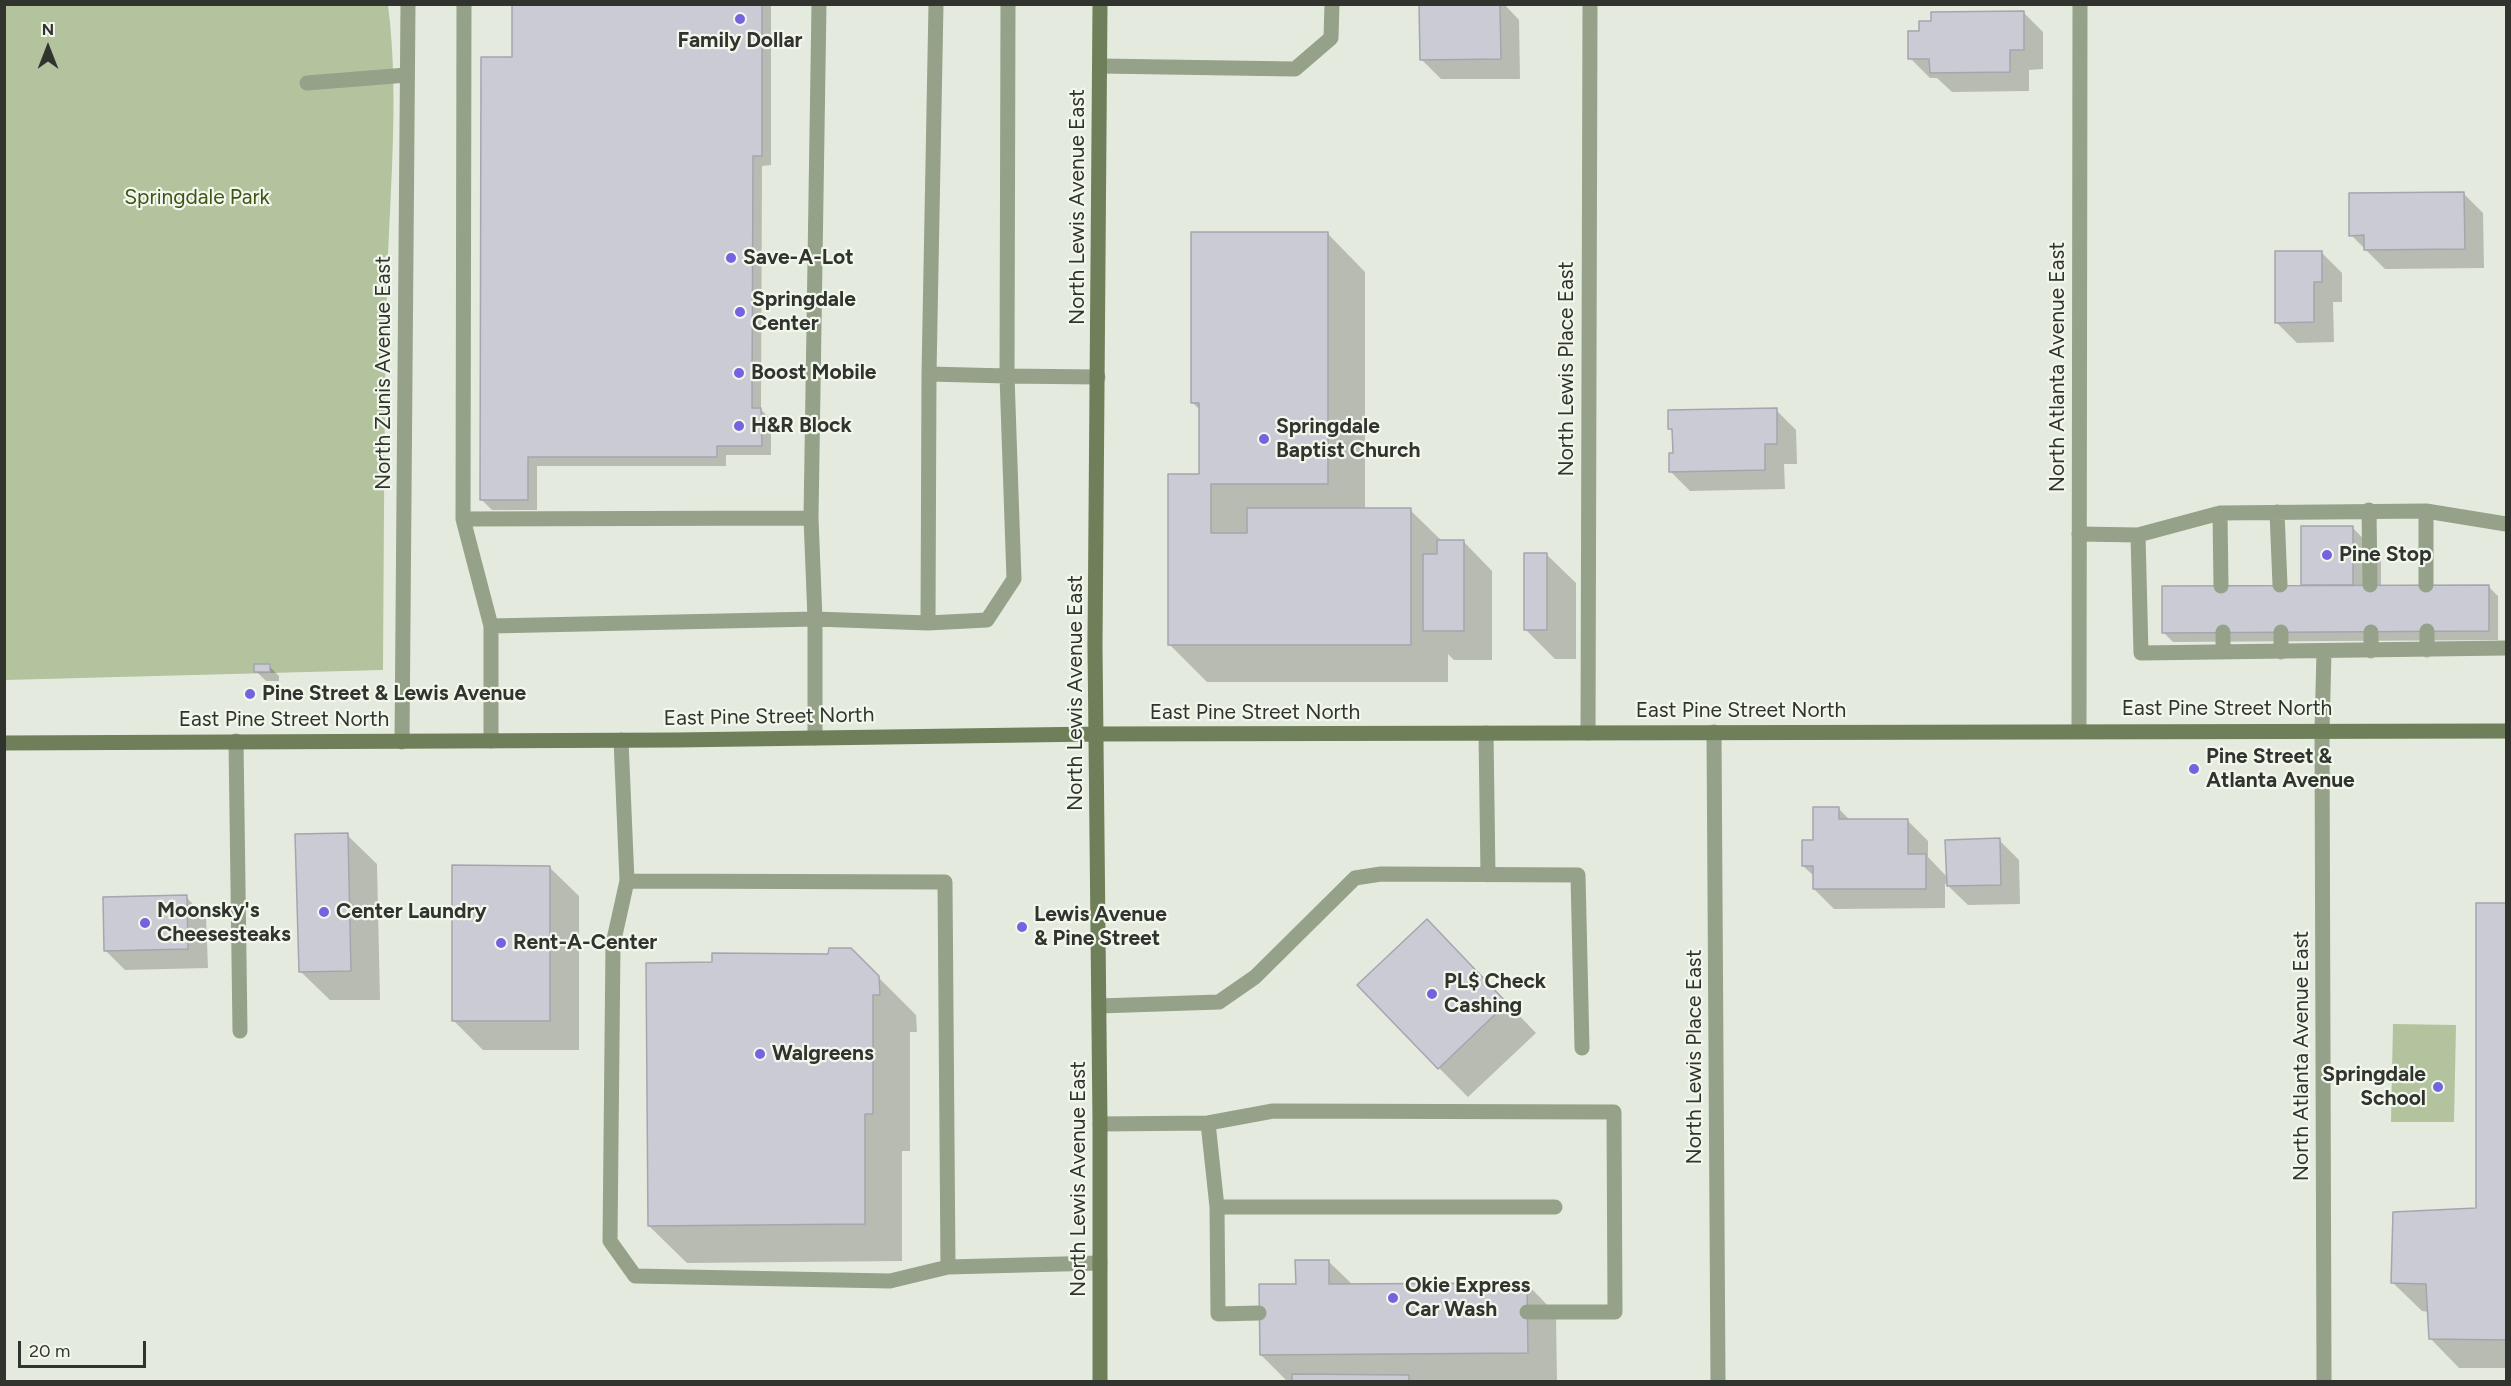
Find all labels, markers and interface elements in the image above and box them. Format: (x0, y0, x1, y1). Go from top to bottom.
marker: Family Dollar (733, 12, 747, 26)
north arrow (18, 18, 78, 78)
text: N (42, 20, 54, 39)
place label: Family Dollar (677, 28, 803, 54)
street label: North Lewis Avenue East (1065, 89, 1091, 325)
park label: Springdale Park (124, 185, 270, 211)
street label: North Atlanta Avenue East (2045, 242, 2071, 492)
place label: Save-A-Lot (743, 245, 854, 271)
marker: Save-A-Lot (724, 251, 738, 265)
street label: North Zunis Avenue East (371, 256, 397, 490)
street label: North Lewis Place East (1554, 261, 1580, 477)
place label: Springdale Center (752, 287, 856, 337)
marker: Springdale Center (733, 305, 747, 319)
place label: Boost Mobile (751, 360, 876, 386)
marker: Boost Mobile (732, 366, 746, 380)
place label: H&R Block (751, 413, 852, 439)
place label: Springdale Baptist Church (1276, 414, 1420, 464)
marker: H&R Block (732, 419, 746, 433)
marker: Springdale Baptist Church (1257, 432, 1271, 446)
place label: Pine Stop (2339, 542, 2432, 568)
marker: Pine Stop (2320, 548, 2334, 562)
street label: North Lewis Avenue East (1063, 575, 1089, 811)
place label: Pine Street & Lewis Avenue (262, 681, 526, 707)
marker: Pine Street & Lewis Avenue (243, 687, 257, 701)
street label: East Pine Street North (2122, 696, 2332, 722)
street label: East Pine Street North (1636, 698, 1846, 724)
street label: East Pine Street North (1150, 700, 1360, 726)
street label: East Pine Street North (663, 703, 875, 731)
street label: East Pine Street North (179, 707, 389, 733)
place label: Pine Street & Atlanta Avenue (2206, 744, 2355, 794)
marker: Pine Street & Atlanta Avenue (2187, 762, 2201, 776)
place label: Moonsky's Cheesesteaks (157, 898, 291, 948)
place label: Center Laundry (336, 899, 487, 925)
place label: Lewis Avenue & Pine Street (1034, 902, 1167, 952)
marker: Center Laundry (317, 905, 331, 919)
marker: Moonsky's Cheesesteaks (138, 916, 152, 930)
marker: Lewis Avenue & Pine Street (1015, 920, 1029, 934)
place label: Rent-A-Center (513, 930, 657, 956)
street label: North Atlanta Avenue East (2289, 931, 2315, 1181)
marker: Rent-A-Center (494, 936, 508, 950)
street label: North Lewis Place East (1682, 949, 1708, 1165)
place label: PL$ Check Cashing (1444, 969, 1546, 1019)
marker: PL$ Check Cashing (1425, 987, 1439, 1001)
place label: Walgreens (772, 1041, 874, 1067)
marker: Walgreens (753, 1047, 767, 1061)
street label: North Lewis Avenue East (1066, 1061, 1092, 1297)
place label: Springdale School (2322, 1062, 2426, 1112)
marker: Springdale School (2431, 1080, 2445, 1094)
place label: Okie Express Car Wash (1405, 1273, 1530, 1323)
marker: Okie Express Car Wash (1386, 1291, 1400, 1305)
scale bar (21, 1329, 148, 1367)
text: 20 m (29, 1340, 70, 1362)

